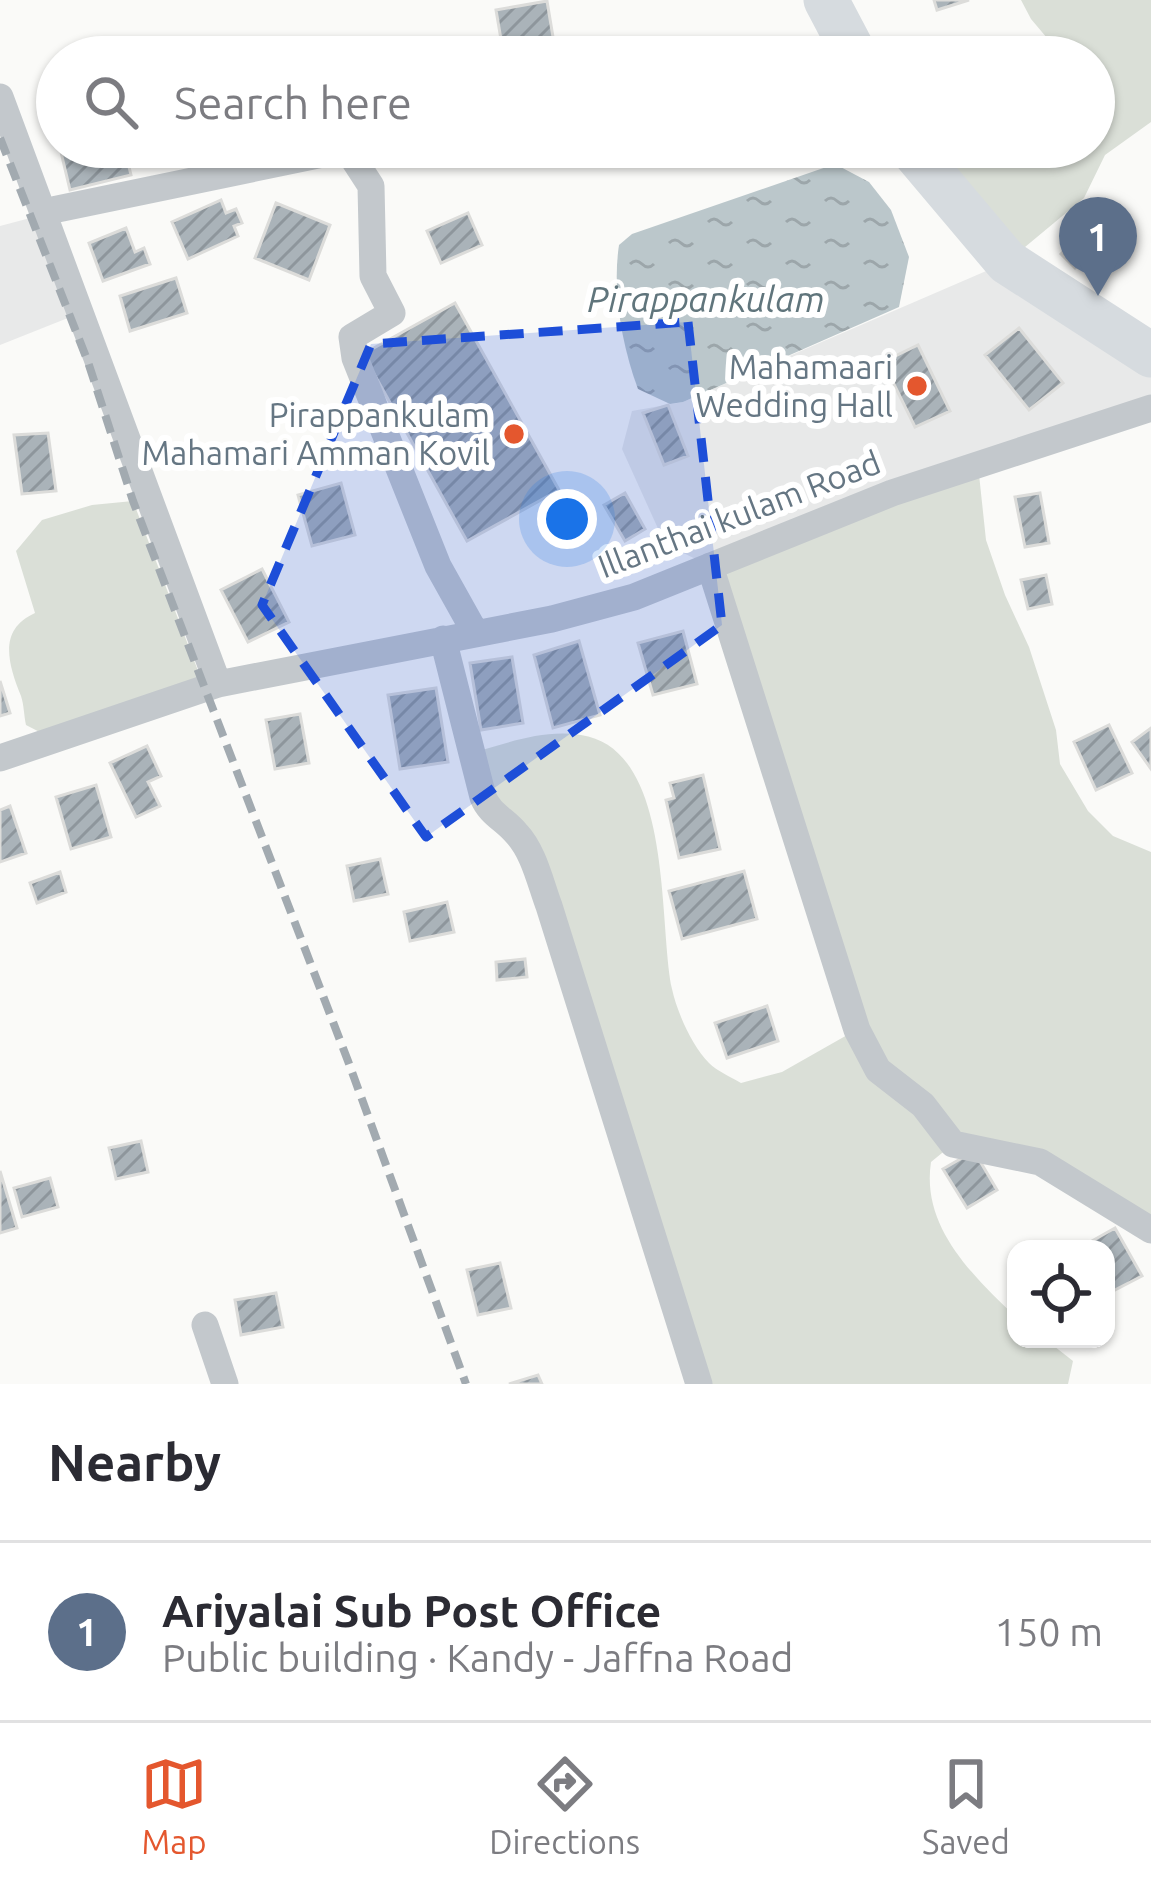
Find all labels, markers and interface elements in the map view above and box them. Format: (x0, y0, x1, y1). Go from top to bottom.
search box (36, 36, 1115, 168)
icon: search (78, 69, 144, 135)
text: Search here (174, 77, 412, 128)
pin: 1 (1059, 197, 1137, 296)
water label: Pirappankulam (587, 278, 825, 319)
place label: Mahamaari Wedding Hall (695, 348, 893, 423)
marker: Mahamaari Wedding Hall (904, 373, 930, 399)
place label: Pirappankulam Mahamari Amman Kovil (142, 396, 490, 471)
marker: Pirappankulam Mahamari Amman Kovil (501, 421, 527, 447)
street label: Illanthai kulam Road (593, 443, 885, 584)
your location (537, 489, 597, 549)
map controls (1007, 1240, 1115, 1348)
button: locate (1007, 1240, 1115, 1348)
text: Nearby (48, 1433, 221, 1491)
text: Ariyalai Sub Post Office (162, 1585, 662, 1636)
text: 1 (76, 1610, 98, 1653)
text: 150 m (994, 1610, 1103, 1653)
text: Public building · Kandy - Jaffna Road (162, 1636, 793, 1679)
tab: Map (141, 1751, 207, 1860)
tab: Directions (489, 1751, 640, 1860)
tab: Saved (922, 1751, 1010, 1860)

